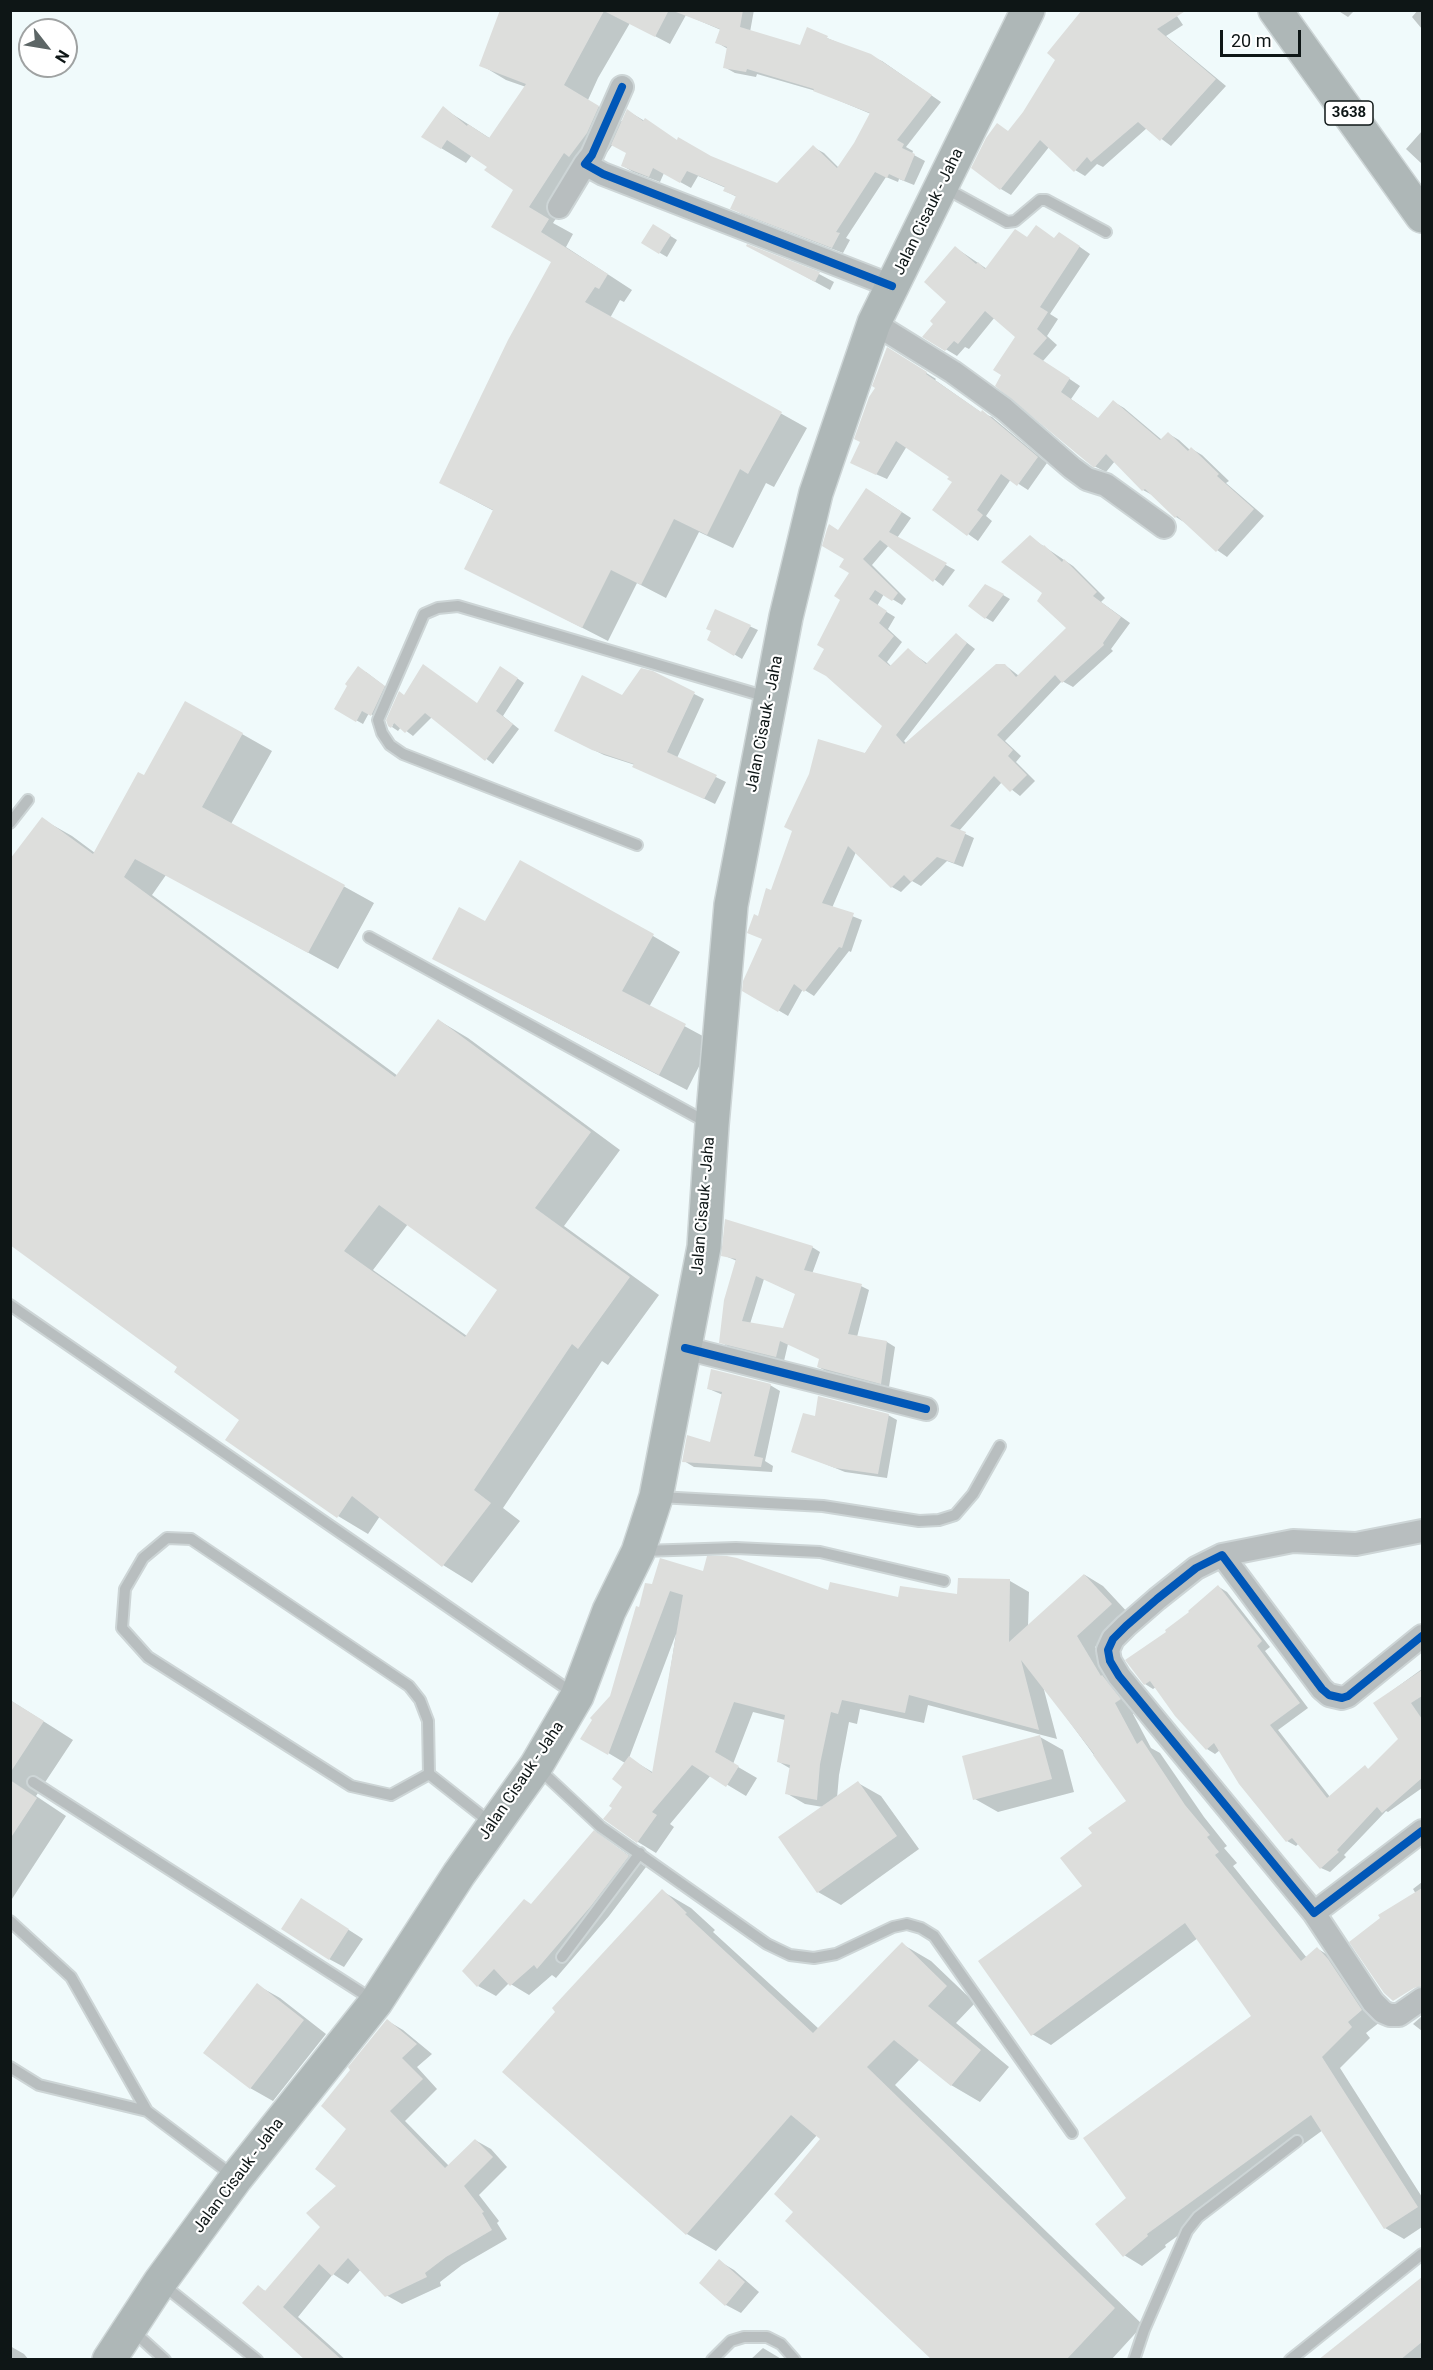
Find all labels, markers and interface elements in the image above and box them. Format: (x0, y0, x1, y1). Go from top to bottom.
north arrow (18, 18, 78, 78)
scale bar (1223, 18, 1304, 56)
text: 20 m (1231, 30, 1271, 51)
text: N (51, 47, 73, 66)
road number: 3638 (1325, 101, 1373, 125)
street label: Jalan Cisauk - Jaha (890, 146, 968, 278)
street label: Jalan Cisauk - Jaha (742, 654, 788, 794)
street label: Jalan Cisauk - Jaha (688, 1136, 720, 1276)
street label: Jalan Cisauk - Jaha (475, 1718, 569, 1844)
street label: Jalan Cisauk - Jaha (190, 2115, 288, 2237)

